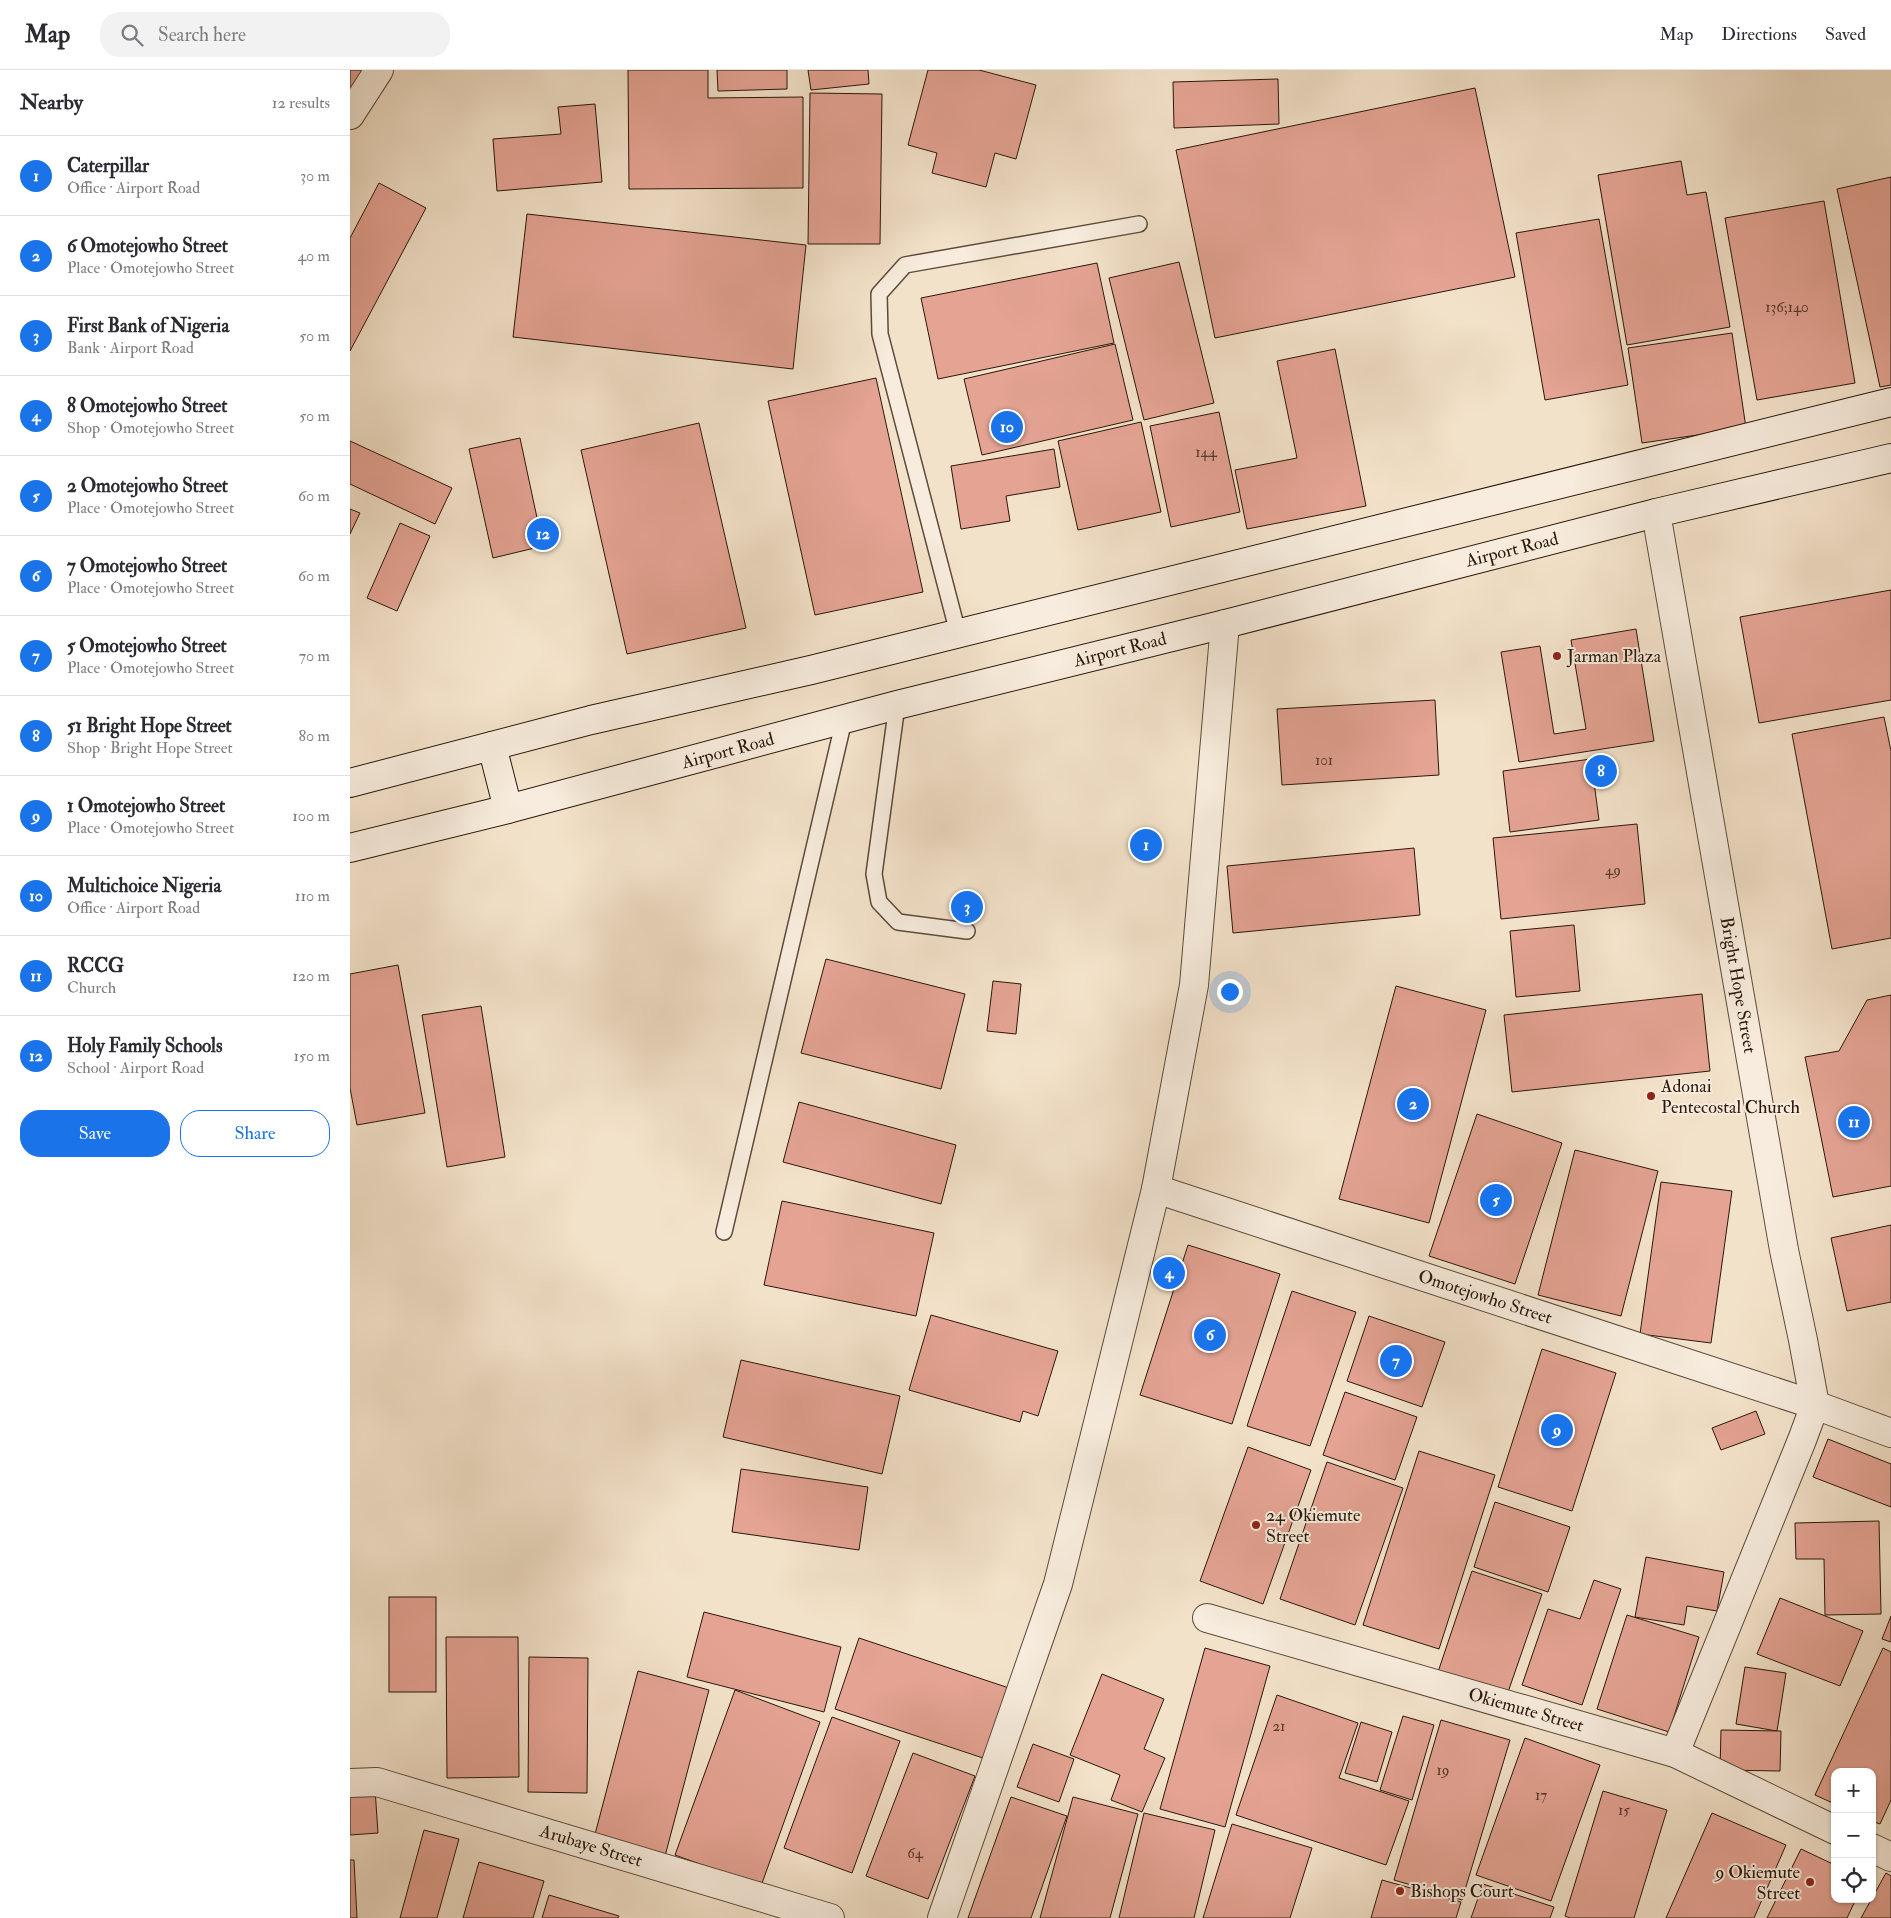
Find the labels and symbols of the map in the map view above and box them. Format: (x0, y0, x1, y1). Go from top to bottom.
house number: 136;140 (1765, 298, 1809, 317)
pin: 10 (991, 408, 1023, 446)
house number: 144 (1195, 443, 1218, 462)
pin: 12 (527, 515, 559, 553)
street label: Airport Road (1462, 527, 1561, 573)
street label: Airport Road (1070, 627, 1169, 673)
place label: Jarman Plaza (1566, 645, 1662, 668)
marker: Jarman Plaza (1551, 650, 1563, 662)
street label: Airport Road (678, 728, 777, 775)
house number: 101 (1315, 751, 1333, 770)
pin: 8 (1585, 752, 1617, 790)
pin: 1 (1130, 826, 1162, 864)
house number: 49 (1605, 861, 1621, 880)
pin: 3 (951, 888, 983, 926)
street label: Bright Hope Street (1715, 915, 1761, 1055)
your location (1217, 979, 1243, 1005)
place label: Adonai Pentecostal Church (1660, 1075, 1800, 1119)
pin: 2 (1397, 1085, 1429, 1123)
marker: Adonai Pentecostal Church (1645, 1090, 1657, 1102)
pin: 11 (1838, 1103, 1870, 1141)
pin: 5 (1480, 1181, 1512, 1219)
pin: 4 (1153, 1254, 1185, 1292)
street label: Omotejowho Street (1415, 1264, 1555, 1330)
pin: 6 (1194, 1316, 1226, 1354)
pin: 7 (1380, 1342, 1412, 1380)
pin: 9 (1541, 1411, 1573, 1449)
place label: 24 Okiemute Street (1266, 1504, 1361, 1548)
marker: 24 Okiemute Street (1250, 1519, 1262, 1531)
street label: Okiemute Street (1466, 1683, 1587, 1738)
house number: 21 (1273, 1717, 1285, 1736)
house number: 19 (1437, 1761, 1449, 1780)
house number: 17 (1535, 1786, 1547, 1805)
house number: 15 (1618, 1801, 1630, 1820)
street label: Arubaye Street (536, 1819, 645, 1873)
house number: 64 (907, 1844, 924, 1863)
place label: 9 Okiemute Street (1713, 1861, 1800, 1905)
marker: 9 Okiemute Street (1804, 1876, 1816, 1888)
place label: Bishops Court (1410, 1880, 1514, 1903)
marker: Bishops Court (1394, 1885, 1406, 1897)

